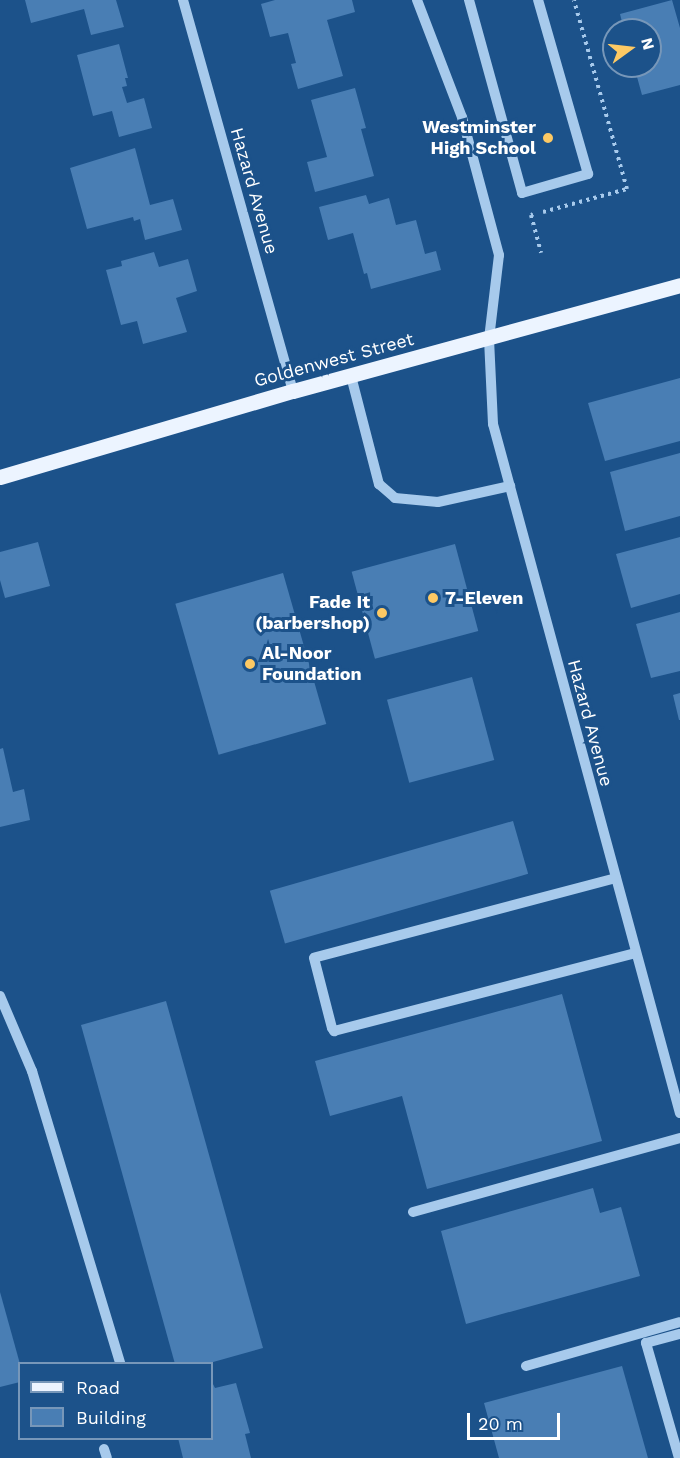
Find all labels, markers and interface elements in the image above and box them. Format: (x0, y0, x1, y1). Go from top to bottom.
north arrow (602, 18, 662, 78)
text: N (637, 36, 659, 52)
place label: Westminster High School (422, 117, 536, 160)
street label: Hazard Avenue (226, 125, 282, 257)
marker: Westminster High School (541, 131, 555, 145)
street label: Goldenwest Street (252, 328, 416, 392)
place label: 7-Eleven (445, 587, 523, 609)
marker: 7-Eleven (426, 591, 440, 605)
place label: Fade It (barbershop) (255, 592, 370, 634)
marker: Fade It (barbershop) (375, 606, 389, 620)
place label: Al-Noor Foundation (262, 643, 362, 686)
marker: Al-Noor Foundation (243, 657, 257, 671)
street label: Hazard Avenue (563, 657, 617, 789)
legend (18, 1362, 213, 1440)
text: Road (76, 1377, 120, 1398)
scale bar (470, 1401, 563, 1439)
text: Building (76, 1407, 146, 1428)
text: 20 m (478, 1413, 523, 1434)

